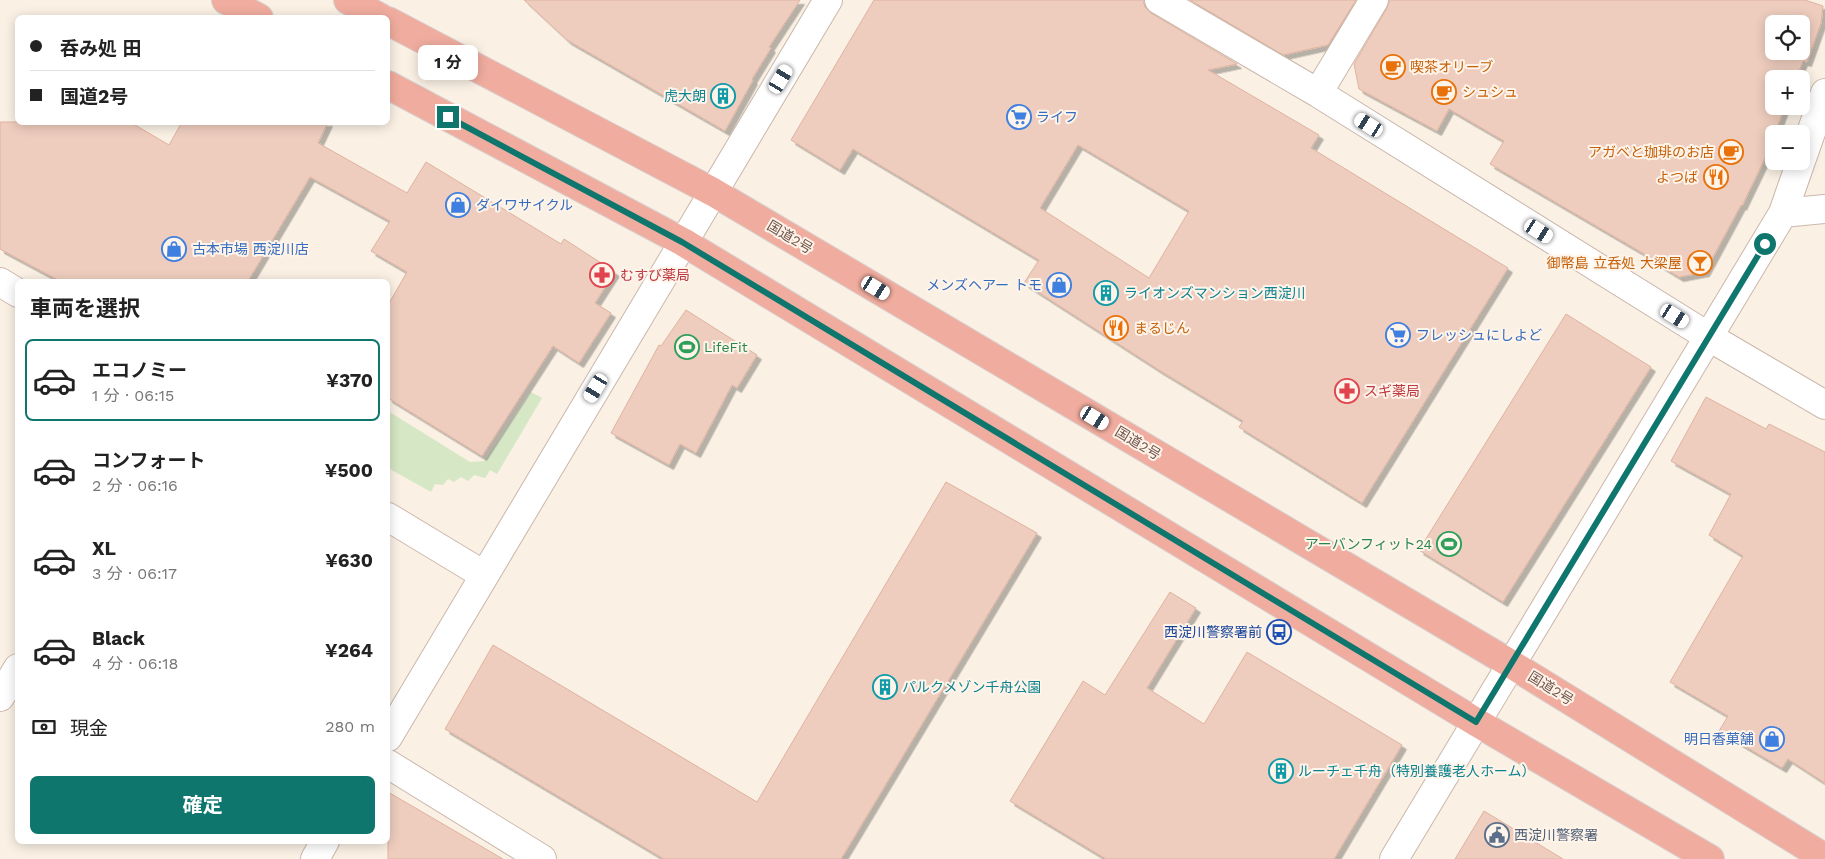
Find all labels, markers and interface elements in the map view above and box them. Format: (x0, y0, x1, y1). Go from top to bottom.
map controls (1765, 15, 1810, 170)
button: locate (1765, 15, 1810, 60)
text: 呑み処 田 (60, 37, 141, 60)
callout: 1 分 (418, 44, 478, 80)
text: 1 分 (434, 53, 462, 72)
cafe icon: 喫茶オリーブ (1380, 54, 1406, 80)
place label: 喫茶オリーブ (1410, 59, 1493, 75)
car (766, 62, 795, 96)
button: + (1765, 70, 1810, 115)
cafe icon: シュシュ (1431, 79, 1457, 105)
building icon: 虎大朗 (710, 83, 736, 109)
place label: シュシュ (1462, 84, 1518, 100)
text: 国道2号 (60, 85, 128, 108)
place label: 虎大朗 (664, 88, 706, 104)
supermarket icon: ライフ (1006, 104, 1032, 130)
route end (437, 106, 459, 128)
place label: ライフ (1036, 109, 1078, 125)
car (1352, 111, 1385, 139)
button: − (1765, 125, 1810, 170)
cafe icon: アガベと珈琲のお店 (1718, 139, 1744, 165)
place label: アガベと珈琲のお店 (1588, 144, 1714, 160)
restaurant icon: よつば (1703, 164, 1729, 190)
place label: よつば (1656, 169, 1698, 185)
shop icon: ダイワサイクル (445, 192, 471, 218)
place label: ダイワサイクル (476, 197, 573, 213)
street label: 国道2号 (764, 217, 816, 257)
car (1522, 217, 1555, 245)
route start (1754, 233, 1776, 255)
shop icon: 古本市場 西淀川店 (161, 236, 187, 262)
place label: 古本市場 西淀川店 (192, 241, 309, 257)
bar icon: 御幣島 立呑処 大梁屋 (1687, 250, 1713, 276)
place label: 御幣島 立呑処 大梁屋 (1546, 255, 1682, 271)
pharmacy icon: むすび薬局 (589, 262, 615, 288)
place label: むすび薬局 (620, 267, 690, 283)
shop icon: メンズヘアー トモ (1046, 272, 1072, 298)
car (859, 274, 892, 302)
place label: メンズヘアー トモ (926, 277, 1042, 293)
building icon: ライオンズマンション西淀川 (1093, 280, 1119, 306)
place label: ライオンズマンション西淀川 (1124, 285, 1306, 301)
text: 車両を選択 (30, 296, 140, 321)
car (1658, 302, 1691, 330)
restaurant icon: まるじん (1103, 315, 1129, 341)
place label: まるじん (1134, 320, 1190, 336)
supermarket icon: フレッシュにしよど (1385, 322, 1411, 348)
place label: フレッシュにしよど (1416, 327, 1542, 343)
sports icon: LifeFit (674, 334, 700, 360)
place label: LifeFit (704, 339, 748, 355)
icon: car (32, 358, 77, 403)
text: エコノミー (92, 359, 187, 382)
text: ¥370 (326, 369, 373, 392)
car (581, 371, 610, 405)
pharmacy icon: スギ薬局 (1334, 378, 1360, 404)
place label: スギ薬局 (1364, 383, 1420, 399)
text: 1 分 · 06:15 (92, 386, 174, 405)
car (1078, 404, 1111, 432)
street label: 国道2号 (1112, 423, 1164, 463)
icon: car (32, 448, 77, 493)
text: コンフォート (92, 449, 205, 472)
text: ¥500 (325, 459, 373, 482)
text: 2 分 · 06:16 (92, 476, 178, 495)
sports icon: アーバンフィット24 (1436, 531, 1462, 557)
place label: アーバンフィット24 (1305, 536, 1432, 552)
text: XL (92, 537, 116, 560)
icon: car (32, 538, 77, 583)
text: ¥630 (325, 549, 373, 572)
text: 3 分 · 06:17 (92, 564, 177, 583)
bus stop icon: 西淀川警察署前 (1266, 619, 1292, 645)
place label: 西淀川警察署前 (1164, 624, 1262, 640)
text: Black (92, 627, 145, 650)
icon: car (32, 628, 77, 673)
text: ¥264 (325, 639, 373, 662)
text: 4 分 · 06:18 (92, 654, 178, 673)
street label: 国道2号 (1525, 668, 1577, 708)
building icon: パルクメゾン千舟公園 (872, 674, 898, 700)
place label: パルクメゾン千舟公園 (902, 679, 1041, 695)
icon: cash (30, 713, 58, 741)
text: 現金 (70, 717, 108, 740)
text: 280 m (325, 717, 375, 736)
shop icon: 明日香菓舗 (1759, 726, 1785, 752)
place label: 明日香菓舗 (1684, 731, 1754, 747)
building icon: ルーチェ千舟（特別養護老人ホーム） (1268, 758, 1294, 784)
place label: ルーチェ千舟（特別養護老人ホーム） (1298, 763, 1536, 779)
button: 確定 (30, 776, 375, 834)
public building icon: 西淀川警察署 (1484, 822, 1510, 848)
place label: 西淀川警察署 (1514, 827, 1598, 843)

